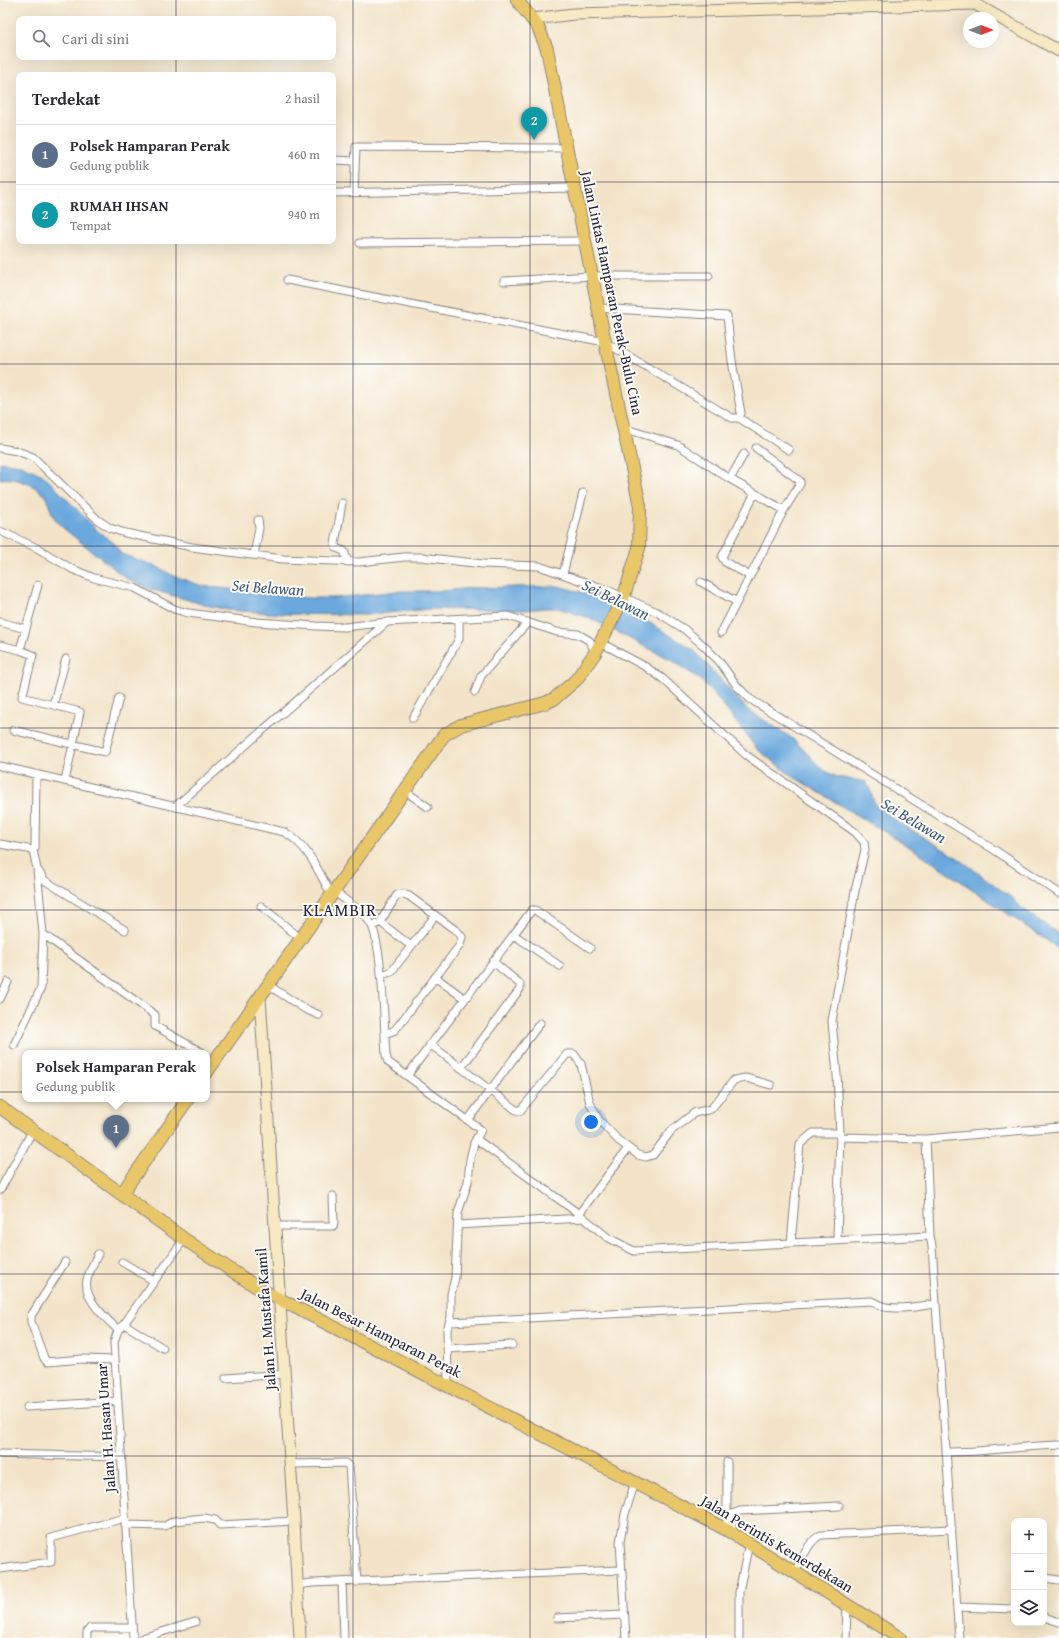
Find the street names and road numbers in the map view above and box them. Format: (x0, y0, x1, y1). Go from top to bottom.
street label: Jalan Lintas Hamparan Perak–Bulu Cina (576, 167, 649, 417)
street label: Jalan H. Mustafa Kamil (250, 1247, 281, 1393)
street label: Jalan Besar Hamparan Perak (295, 1282, 466, 1383)
street label: Jalan H. Hasan Umar (91, 1363, 121, 1495)
street label: Jalan Perintis Kemerdekaan (696, 1489, 858, 1598)

